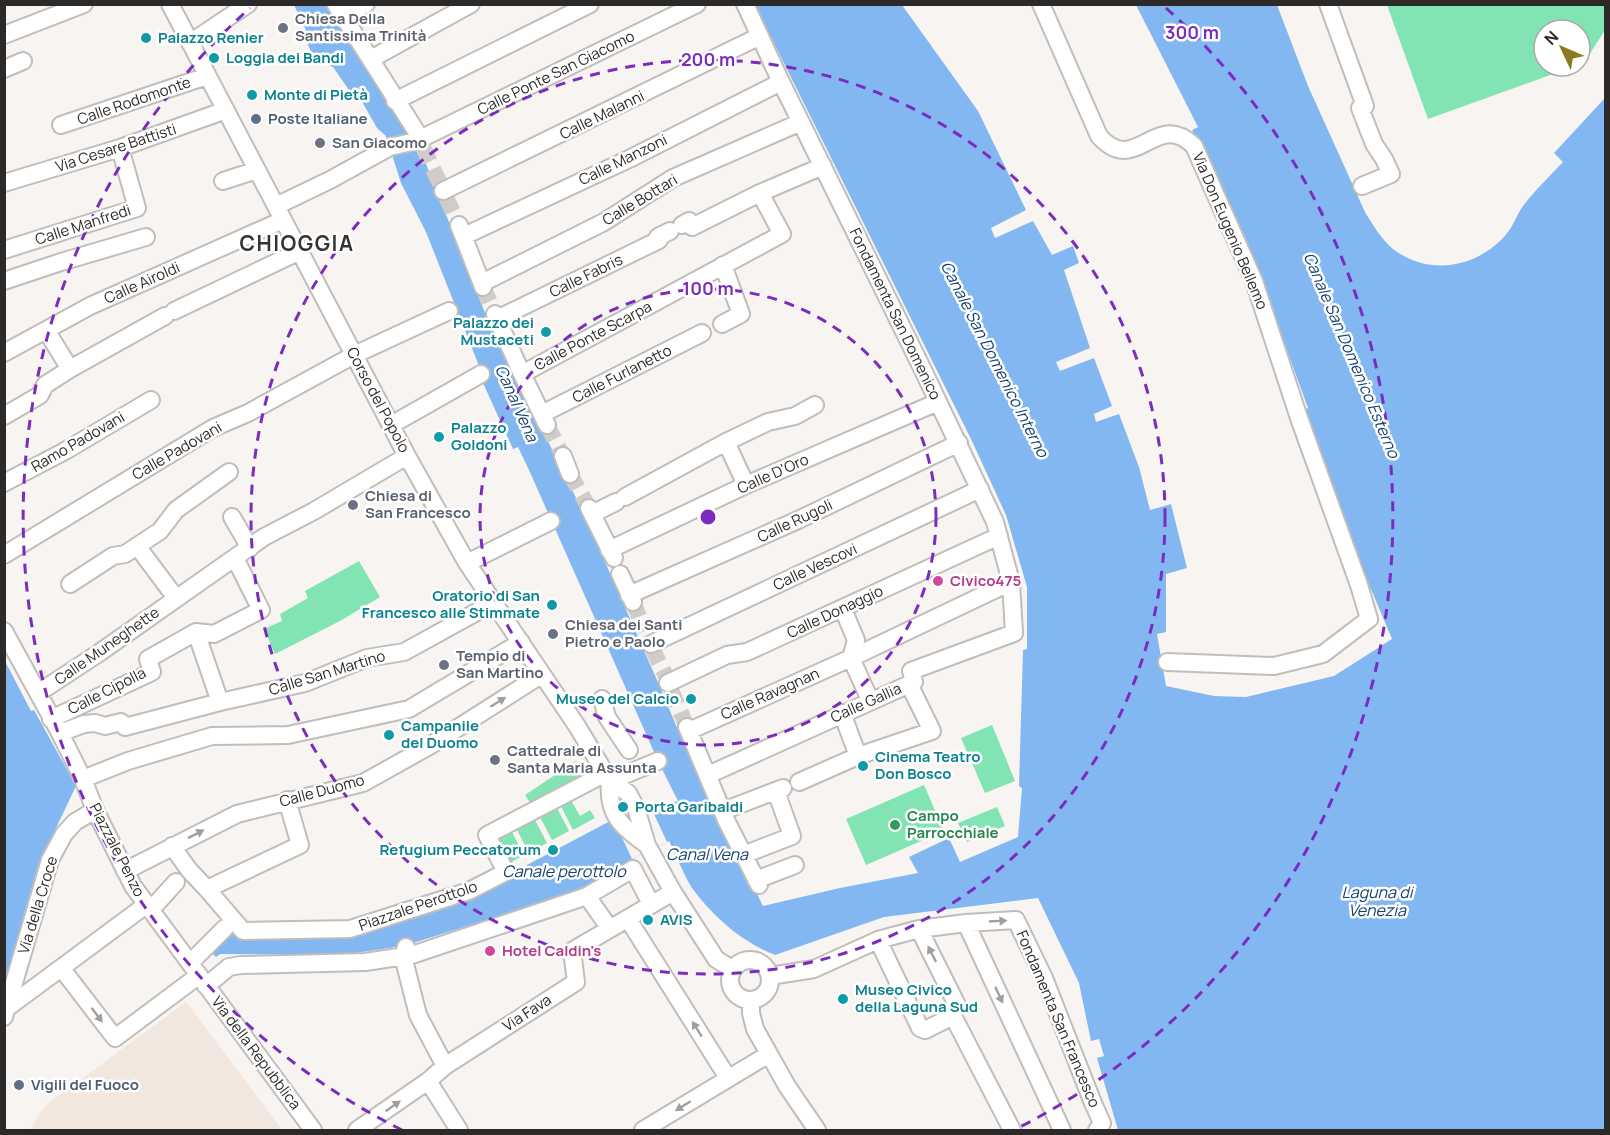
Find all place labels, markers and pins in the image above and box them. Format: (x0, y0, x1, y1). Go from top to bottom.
place label: Chiesa Della Santissima Trinità (295, 8, 426, 46)
marker: Chiesa Della Santissima Trinità (276, 21, 290, 35)
place label: Palazzo Renier (158, 27, 264, 48)
marker: Palazzo Renier (139, 31, 153, 45)
place label: Loggia dei Bandi (226, 47, 344, 68)
marker: Loggia dei Bandi (207, 51, 221, 65)
place label: Monte di Pietà (264, 84, 368, 105)
marker: Monte di Pietà (245, 88, 259, 102)
place label: Poste Italiane (268, 108, 367, 129)
marker: Poste Italiane (249, 112, 263, 126)
place label: San Giacomo (332, 132, 427, 153)
marker: San Giacomo (313, 136, 327, 150)
place label: Palazzo dei Mustaceti (453, 312, 534, 350)
marker: Palazzo dei Mustaceti (539, 325, 553, 339)
place label: Palazzo Goldoni (451, 417, 508, 455)
marker: Palazzo Goldoni (432, 430, 446, 444)
place label: Chiesa di San Francesco (365, 485, 471, 523)
marker: Chiesa di San Francesco (346, 498, 360, 512)
centre of rings (698, 507, 718, 527)
place label: Civico475 (950, 570, 1021, 591)
marker: Civico475 (931, 574, 945, 588)
place label: Oratorio di San Francesco alle Stimmate (362, 585, 540, 623)
marker: Oratorio di San Francesco alle Stimmate (545, 598, 559, 612)
place label: Chiesa dei Santi Pietro e Paolo (565, 614, 683, 652)
marker: Chiesa dei Santi Pietro e Paolo (546, 627, 560, 641)
place label: Tempio di San Martino (456, 645, 544, 683)
marker: Tempio di San Martino (437, 658, 451, 672)
place label: Museo del Calcio (556, 688, 679, 709)
marker: Museo del Calcio (684, 692, 698, 706)
place label: Campanile del Duomo (401, 715, 479, 753)
marker: Campanile del Duomo (382, 728, 396, 742)
place label: Cattedrale di Santa Maria Assunta (507, 740, 657, 778)
place label: Cinema Teatro Don Bosco (875, 746, 981, 784)
marker: Cattedrale di Santa Maria Assunta (488, 753, 502, 767)
marker: Cinema Teatro Don Bosco (856, 759, 870, 773)
place label: Porta Garibaldi (635, 796, 743, 817)
marker: Porta Garibaldi (616, 800, 630, 814)
place label: Campo Parrocchiale (907, 805, 999, 843)
marker: Campo Parrocchiale (888, 818, 902, 832)
place label: Refugium Peccatorum (379, 839, 541, 860)
marker: Refugium Peccatorum (546, 843, 560, 857)
place label: AVIS (660, 909, 693, 930)
marker: AVIS (641, 913, 655, 927)
place label: Hotel Caldin's (502, 940, 601, 961)
marker: Hotel Caldin's (483, 944, 497, 958)
place label: Museo Civico della Laguna Sud (855, 979, 978, 1017)
marker: Museo Civico della Laguna Sud (836, 992, 850, 1006)
place label: Vigili del Fuoco (31, 1074, 139, 1095)
marker: Vigili del Fuoco (12, 1078, 26, 1092)

